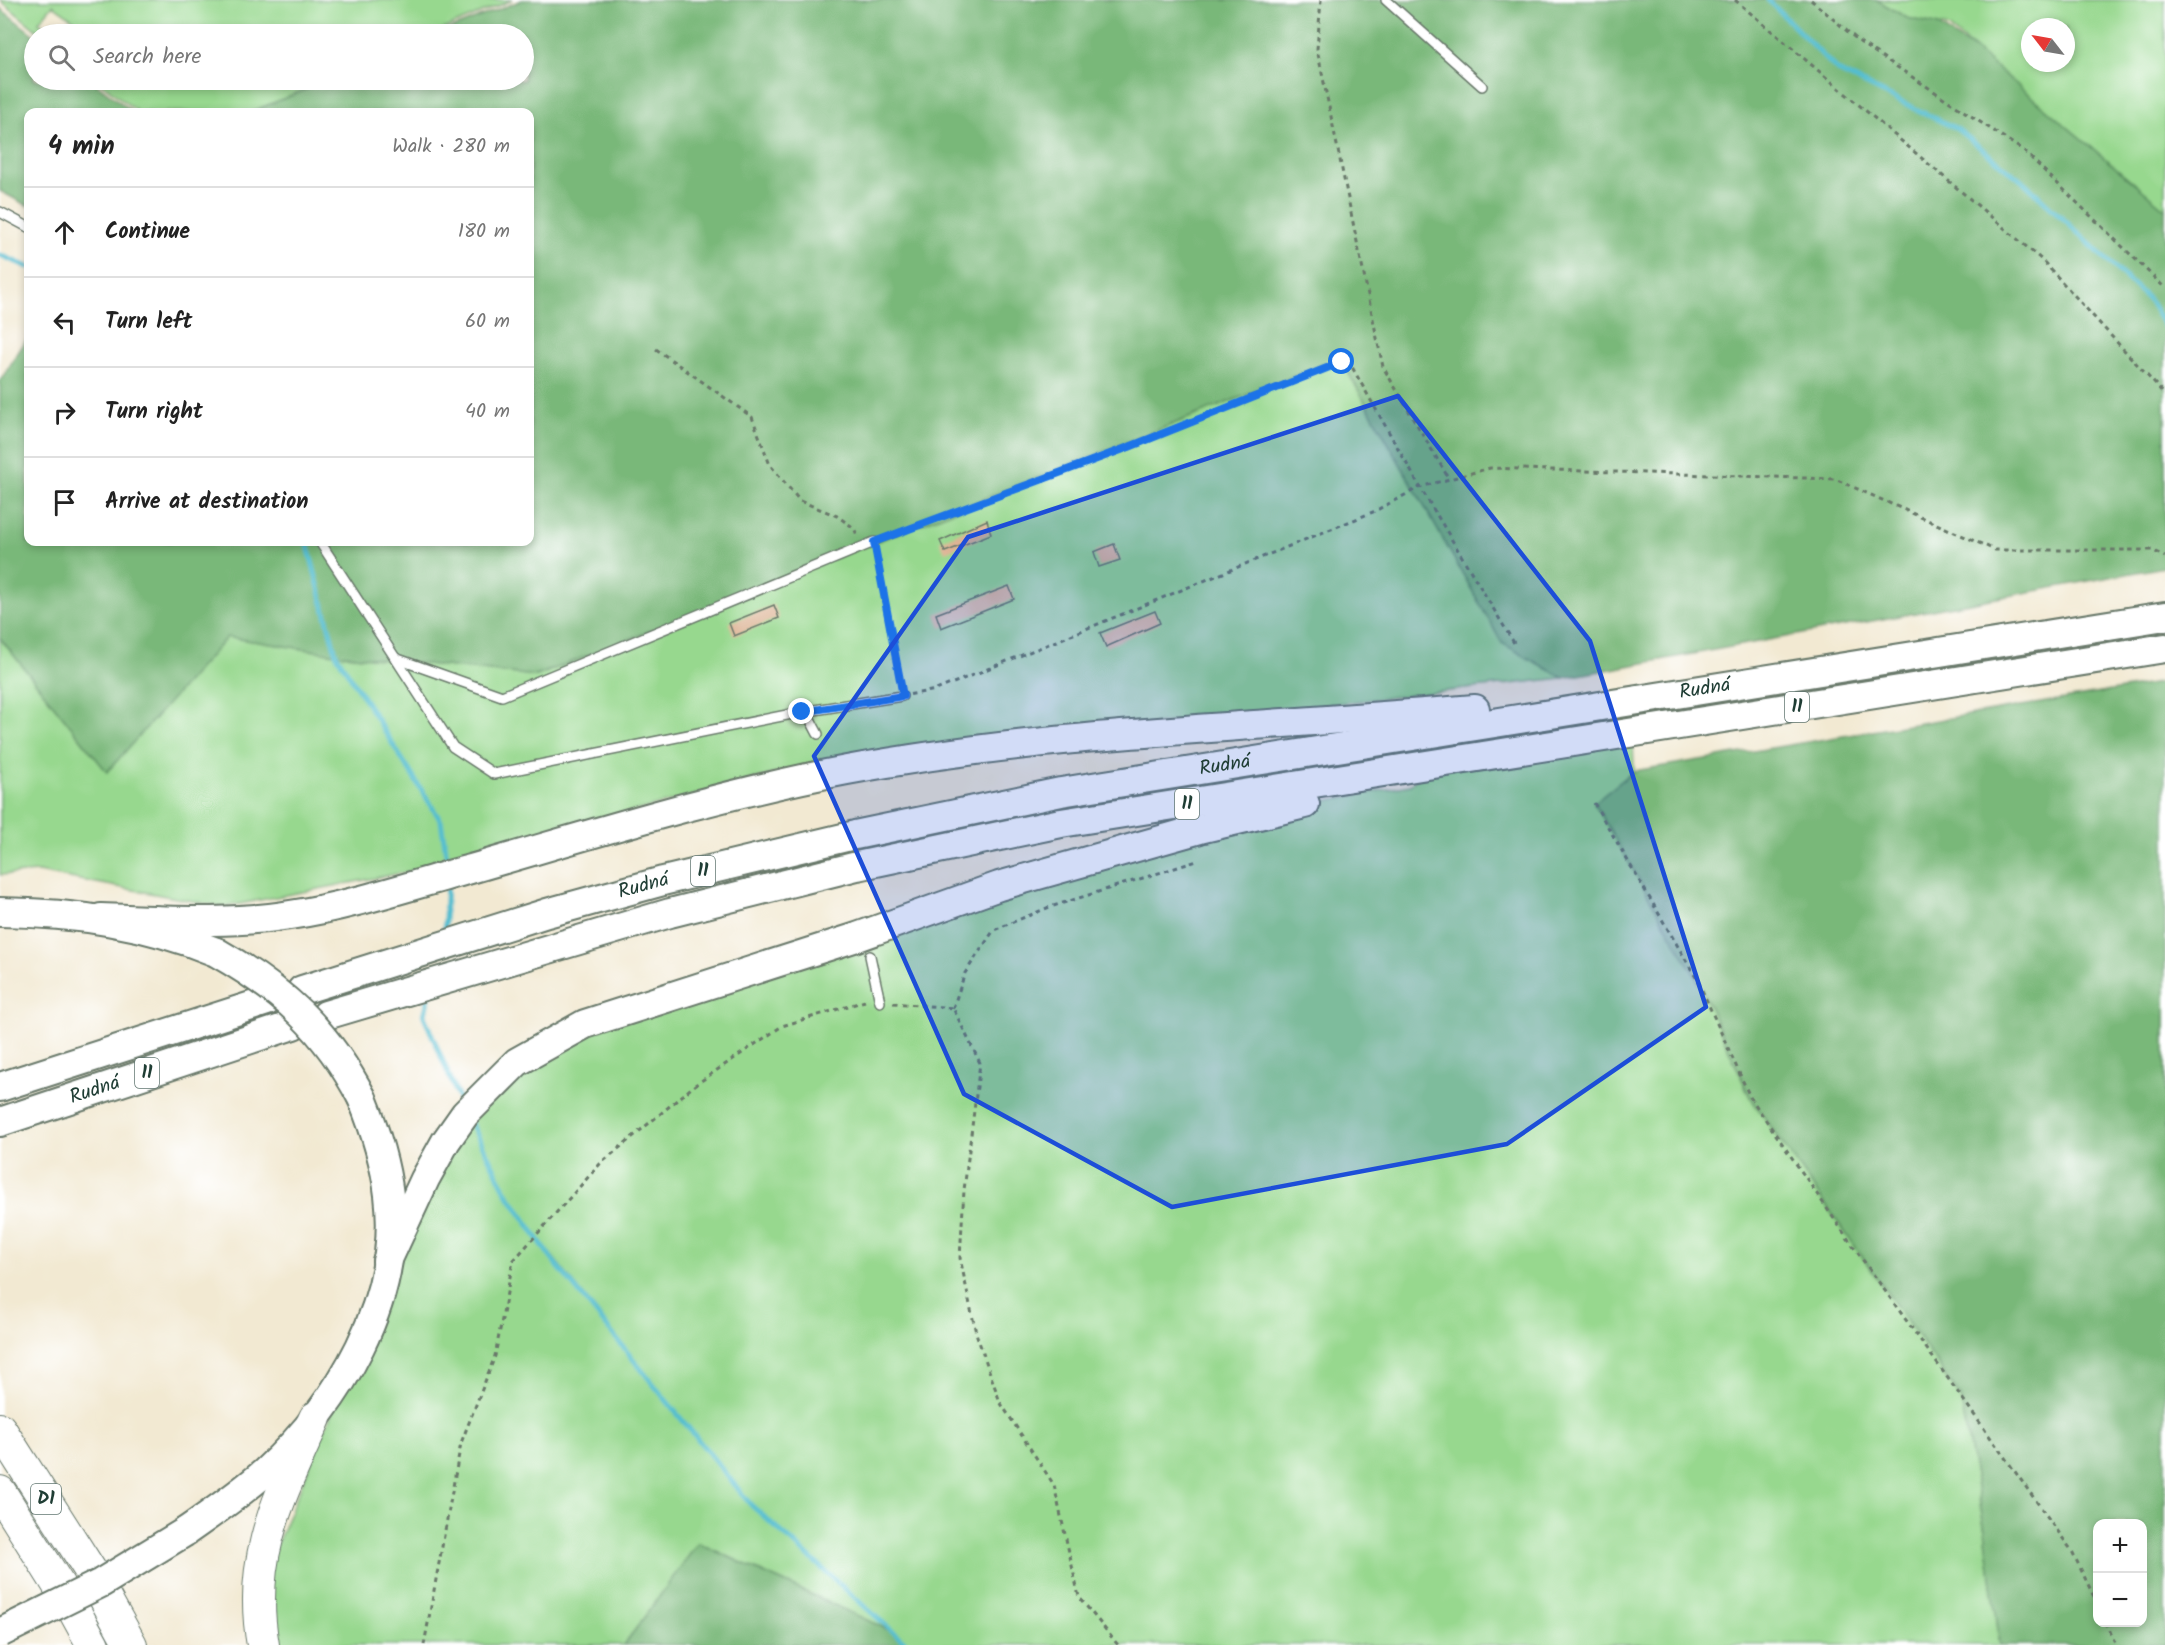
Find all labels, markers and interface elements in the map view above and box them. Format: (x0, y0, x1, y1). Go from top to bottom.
north arrow (2021, 18, 2075, 72)
search box (24, 24, 534, 90)
text: Search here (93, 40, 201, 75)
icon: search (45, 41, 78, 74)
text: 4 min (48, 126, 115, 168)
text: Walk · 280 m (392, 131, 510, 163)
text: Continue (105, 215, 190, 250)
icon: ahead (48, 216, 81, 249)
text: 180 m (458, 216, 510, 248)
text: Turn left (105, 305, 192, 340)
icon: left (48, 306, 81, 339)
text: 60 m (465, 306, 510, 338)
route start (1328, 348, 1354, 374)
text: Turn right (105, 395, 203, 430)
icon: right (48, 396, 81, 429)
text: 40 m (465, 396, 510, 428)
text: Arrive at destination (105, 485, 308, 520)
icon: arrive (48, 486, 81, 519)
street label: Rudná (1677, 669, 1734, 709)
road number: 11 (1785, 692, 1809, 722)
route end (788, 698, 814, 724)
street label: Rudná (1197, 746, 1254, 786)
road number: 11 (1175, 789, 1199, 819)
road number: 11 (691, 856, 715, 886)
street label: Rudná (615, 864, 674, 909)
road number: 11 (135, 1058, 159, 1088)
street label: Rudná (65, 1067, 126, 1114)
road number: D1 (31, 1484, 61, 1514)
map controls (2093, 1519, 2147, 1627)
button: + (2093, 1519, 2147, 1573)
button: − (2093, 1573, 2147, 1627)

